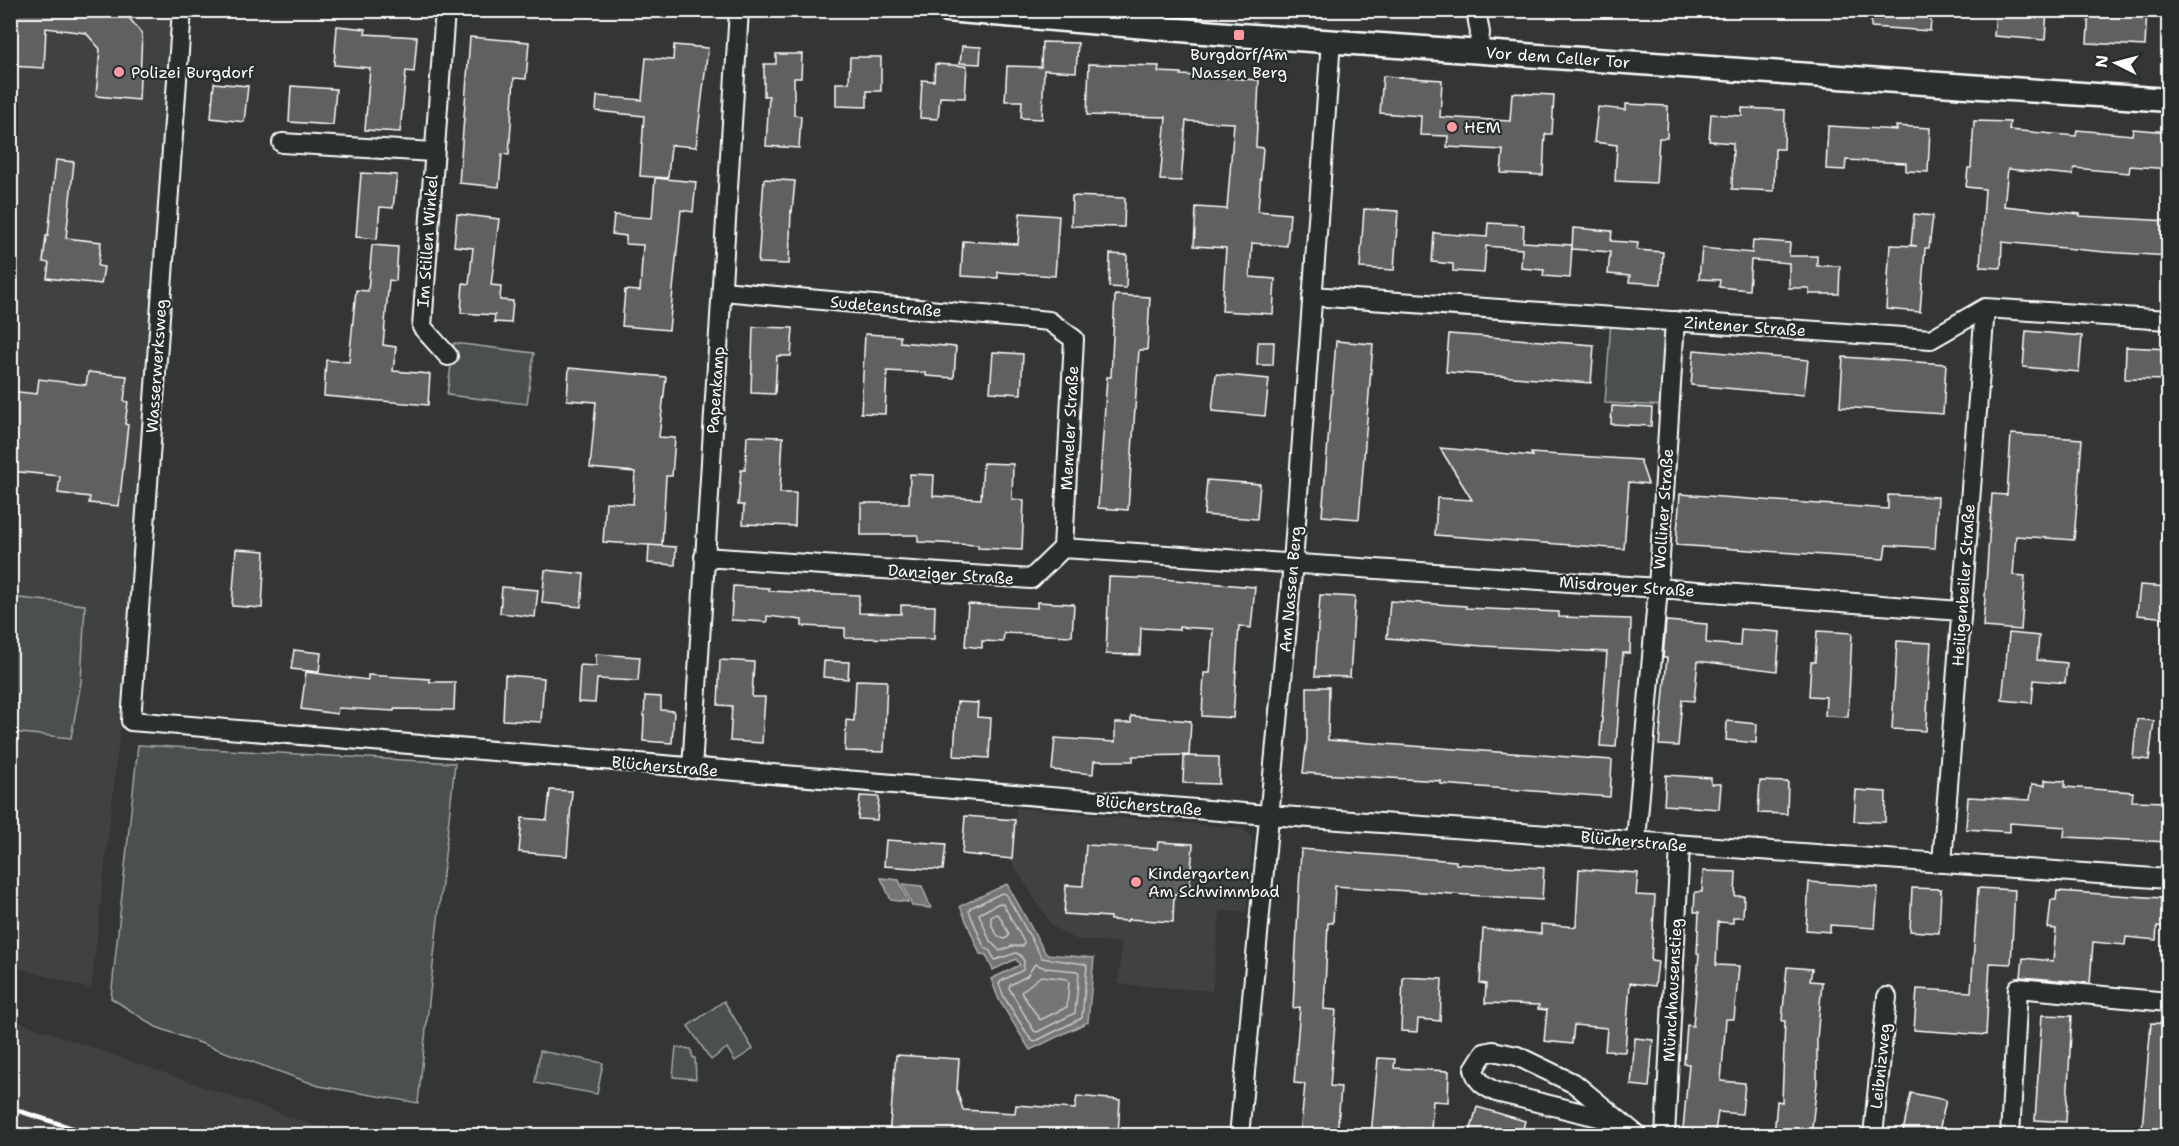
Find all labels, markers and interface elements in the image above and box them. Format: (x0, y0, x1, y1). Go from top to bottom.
marker: Burgdorf/Am Nassen Berg (1232, 28, 1246, 42)
north arrow (2086, 33, 2146, 93)
street label: Vor dem Celler Tor (1485, 42, 1631, 73)
place label: Burgdorf/Am Nassen Berg (1190, 44, 1288, 83)
text: N (2090, 54, 2113, 69)
place label: Polizei Burgdorf (131, 62, 255, 83)
marker: Polizei Burgdorf (112, 65, 126, 79)
place label: HEM (1464, 117, 1501, 138)
marker: HEM (1445, 120, 1459, 134)
street label: Im Stillen Winkel (412, 174, 443, 308)
street label: Sudetenstraße (829, 291, 943, 322)
street label: Wasserwerksweg (141, 298, 172, 434)
street label: Zintener Straße (1683, 312, 1807, 341)
street label: Papenkamp (702, 346, 729, 434)
street label: Memeler Straße (1056, 365, 1083, 491)
street label: Wolliner Straße (1649, 448, 1678, 570)
street label: Heiligenbeiler Straße (1947, 503, 1980, 667)
street label: Am Nassen Berg (1275, 525, 1306, 653)
street label: Danziger Straße (887, 560, 1015, 589)
street label: Misdroyer Straße (1558, 571, 1696, 602)
street label: Blücherstraße (611, 751, 719, 782)
street label: Blücherstraße (1095, 790, 1203, 821)
street label: Blücherstraße (1580, 826, 1688, 857)
place label: Kindergarten Am Schwimmbad (1148, 863, 1280, 902)
marker: Kindergarten Am Schwimmbad (1129, 875, 1143, 889)
street label: Münchhausenstieg (1658, 917, 1687, 1062)
street label: Leibnizweg (1866, 1022, 1895, 1110)

